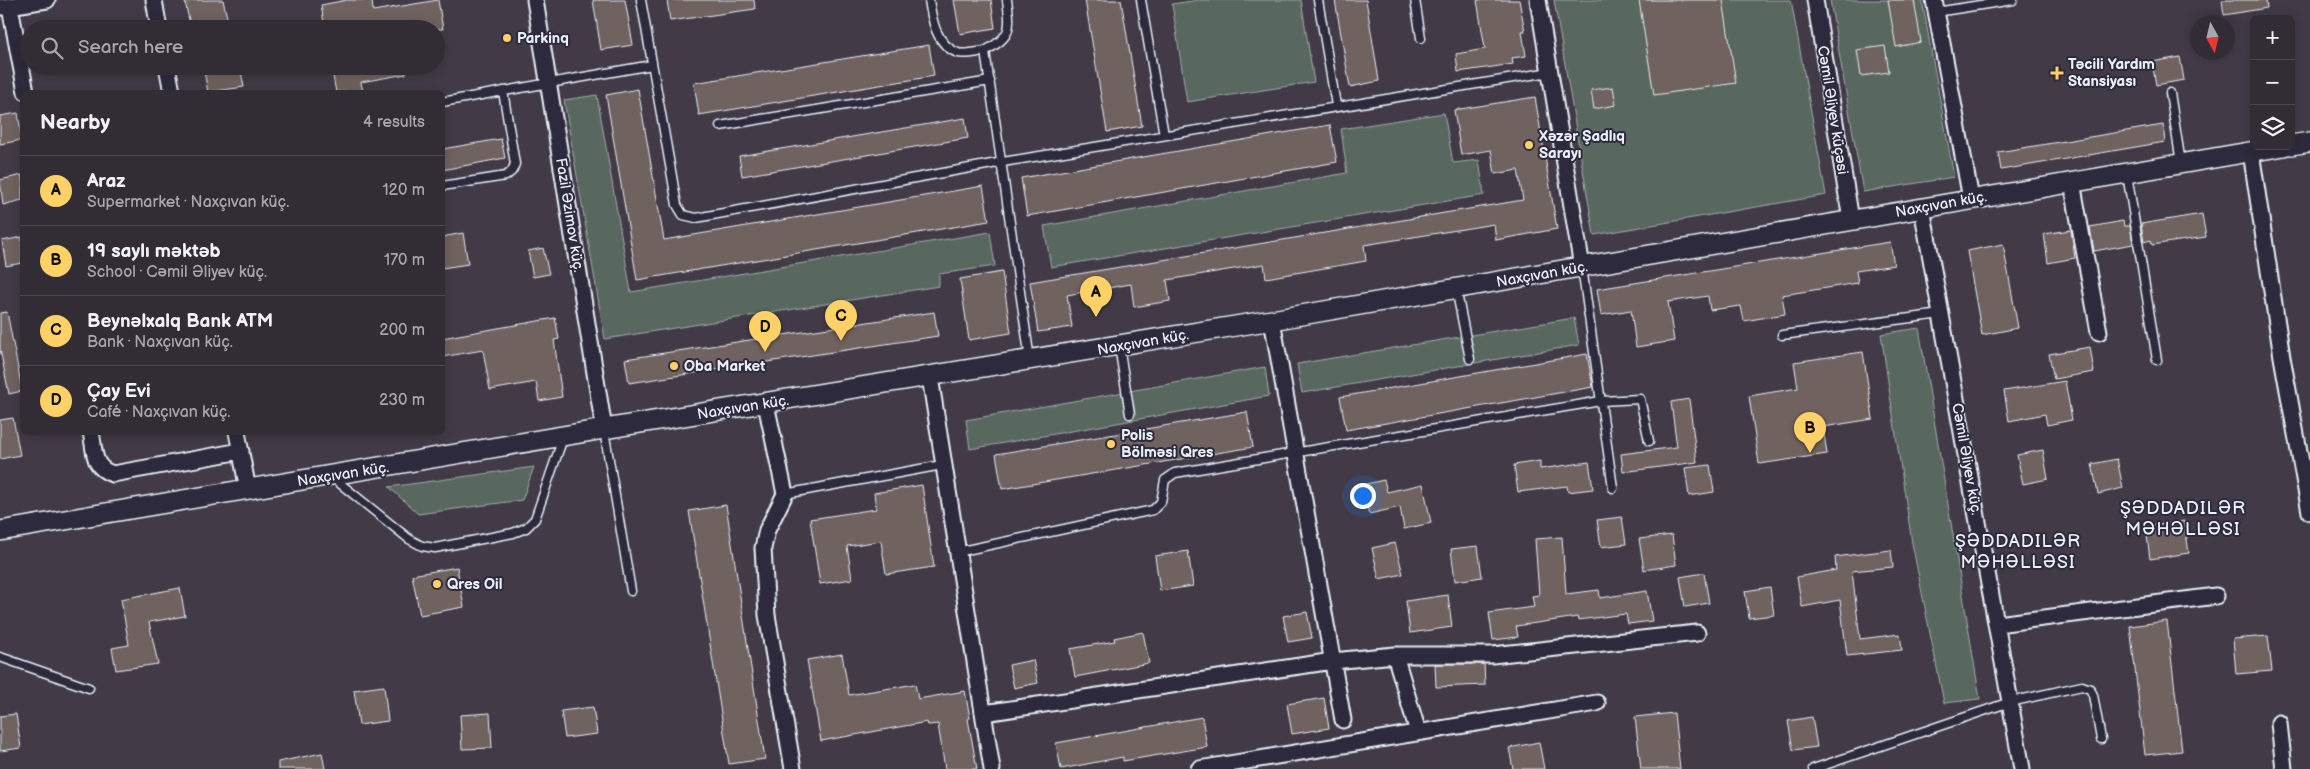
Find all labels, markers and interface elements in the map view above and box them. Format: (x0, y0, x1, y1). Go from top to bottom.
north arrow (2190, 15, 2235, 60)
map controls (2250, 15, 2295, 150)
button: + (2250, 15, 2295, 60)
search box (20, 20, 445, 75)
place label: Parkinq (517, 29, 569, 48)
marker: Parkinq (501, 32, 513, 44)
icon: search (38, 34, 66, 62)
text: Search here (78, 36, 183, 59)
street label: Cəmil Əliyev küçəsi (1813, 44, 1852, 176)
place label: Təcili Yardım Stansiyası (2068, 55, 2155, 91)
button: − (2250, 60, 2295, 105)
marker: Təcili Yardım Stansiyası (2050, 66, 2064, 80)
button: layers (2250, 105, 2295, 150)
text: Nearby (40, 110, 110, 135)
text: 4 results (363, 113, 425, 132)
place label: Xəzər Şadlıq Sarayı (1539, 127, 1625, 163)
marker: Xəzər Şadlıq Sarayı (1523, 139, 1535, 151)
street label: Fazil Əzimov küç. (551, 157, 588, 274)
text: Araz (87, 170, 126, 193)
text: A (51, 181, 61, 200)
text: 120 m (382, 181, 425, 200)
street label: Naxçıvan küç. (1894, 187, 1988, 222)
text: Supermarket · Naxçıvan küç. (87, 193, 289, 212)
text: 19 saylı məktəb (87, 240, 221, 263)
text: B (50, 251, 62, 270)
text: 170 m (384, 251, 425, 270)
street label: Naxçıvan küç. (1495, 257, 1589, 292)
text: School · Cəmil Əliyev küç. (87, 263, 267, 282)
pin: A (1080, 276, 1112, 317)
pin: C (825, 300, 857, 341)
text: Beynəlxalq Bank ATM (87, 310, 273, 333)
pin: D (749, 311, 781, 352)
text: C (50, 321, 62, 340)
text: 200 m (379, 321, 425, 340)
street label: Naxçıvan küç. (1096, 325, 1190, 360)
text: Bank · Naxçıvan küç. (87, 333, 233, 352)
place label: Oba Market (684, 357, 765, 376)
marker: Oba Market (668, 360, 680, 372)
text: Çay Evi (87, 380, 151, 403)
text: D (50, 391, 62, 410)
text: 230 m (379, 391, 425, 410)
street label: Naxçıvan küç. (696, 391, 790, 424)
street label: Cəmil Əliyev küç. (1947, 402, 1986, 517)
text: Café · Naxçıvan küç. (87, 403, 231, 422)
pin: B (1794, 412, 1826, 453)
place label: Polis Bölməsi Qres (1121, 426, 1213, 462)
marker: Polis Bölməsi Qres (1105, 438, 1117, 450)
street label: Naxçıvan küç. (296, 458, 390, 491)
your location (1350, 483, 1376, 509)
district label: ŞƏDDADILƏR MƏHƏLLƏSI (2120, 498, 2246, 540)
district label: ŞƏDDADILƏR MƏHƏLLƏSI (1955, 531, 2081, 573)
place label: Qres Oil (447, 575, 502, 594)
marker: Qres Oil (431, 578, 443, 590)

